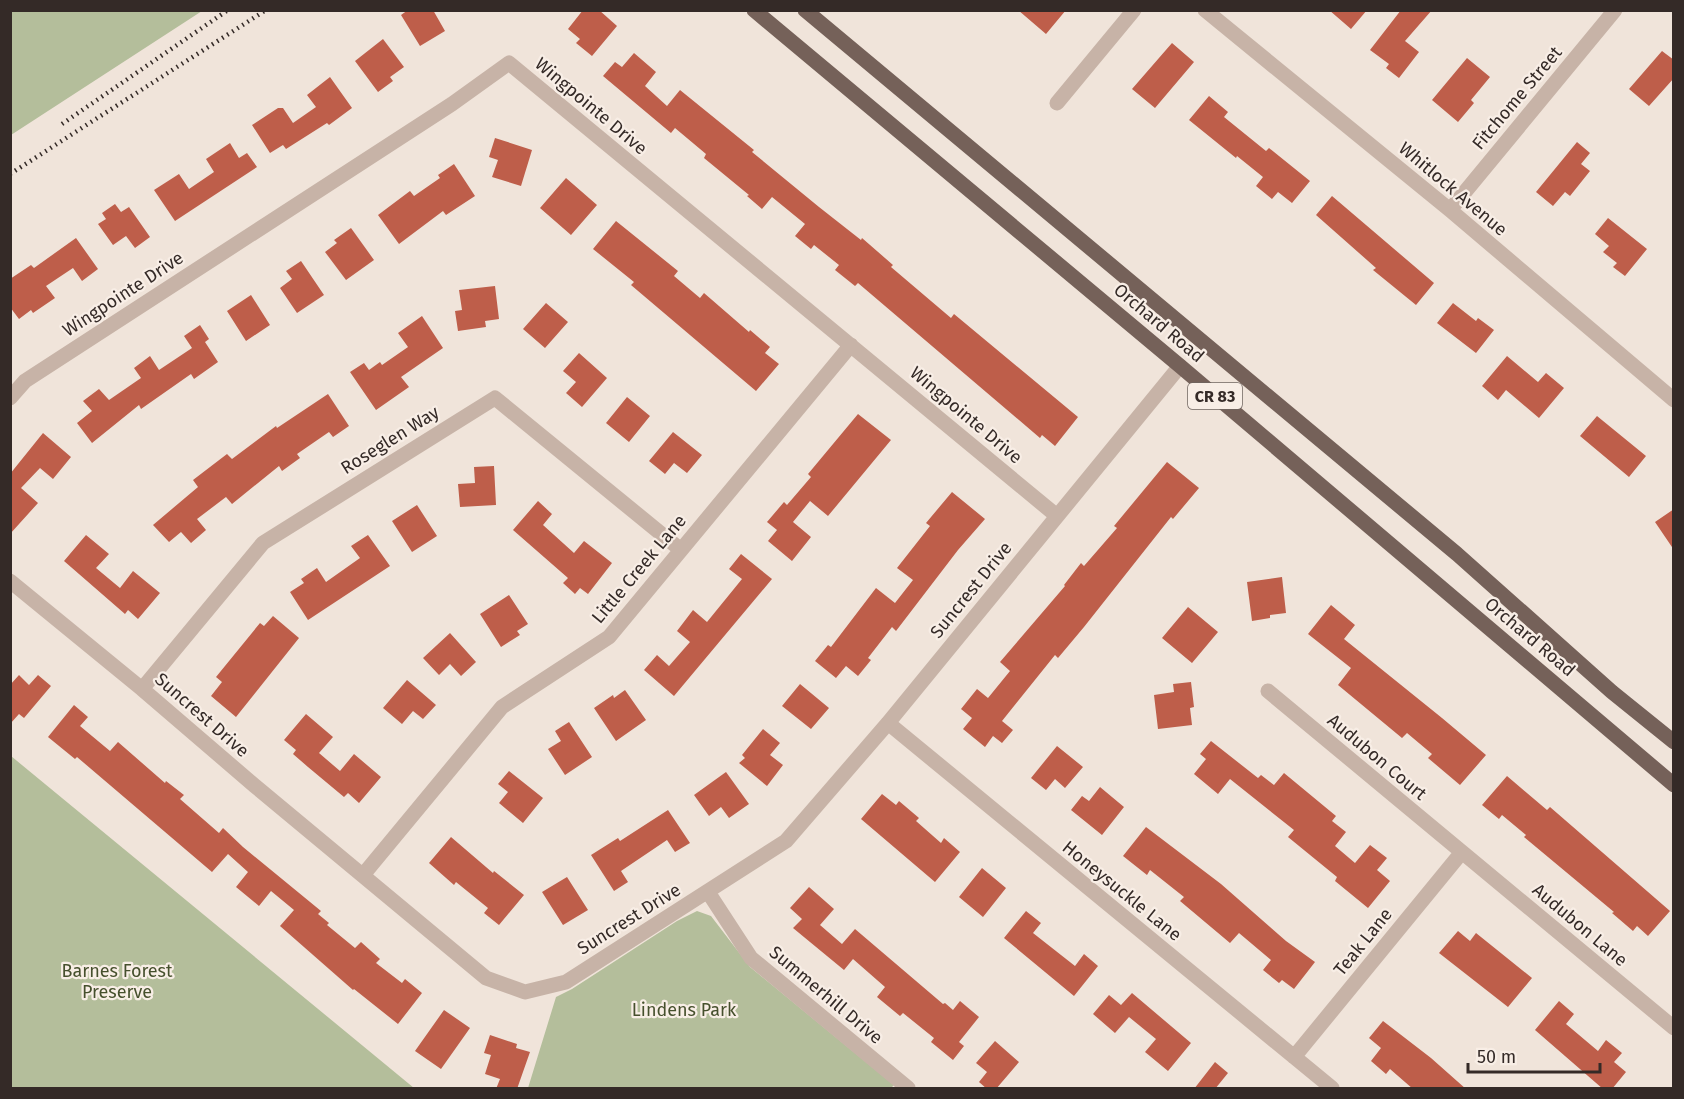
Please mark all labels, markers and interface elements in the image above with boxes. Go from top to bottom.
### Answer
street label: Fitchome Street [1467,42,1567,154]
street label: Wingpointe Drive [530,53,652,159]
street label: Whitlock Avenue [1394,137,1512,241]
street label: Wingpointe Drive [58,247,188,341]
street label: Orchard Road [1109,279,1209,367]
street label: Wingpointe Drive [905,362,1027,468]
road number: CR 83 [1188,383,1242,409]
street label: Roseglen Way [337,401,443,479]
street label: Little Creek Lane [587,510,691,628]
street label: Suncrest Drive [925,537,1017,643]
street label: Orchard Road [1480,593,1580,681]
street label: Suncrest Drive [150,668,254,762]
street label: Audubon Court [1323,709,1431,805]
street label: Honeysuckle Lane [1058,836,1186,946]
street label: Suncrest Drive [573,879,685,959]
street label: Audubon Lane [1528,879,1632,971]
street label: Teak Lane [1329,904,1397,980]
street label: Summerhill Drive [765,941,887,1049]
park label: Barnes Forest Preserve [61,960,173,1003]
park label: Lindens Park [632,999,737,1021]
scale bar [1468,1036,1600,1074]
text: 50 m [1477,1046,1516,1068]

